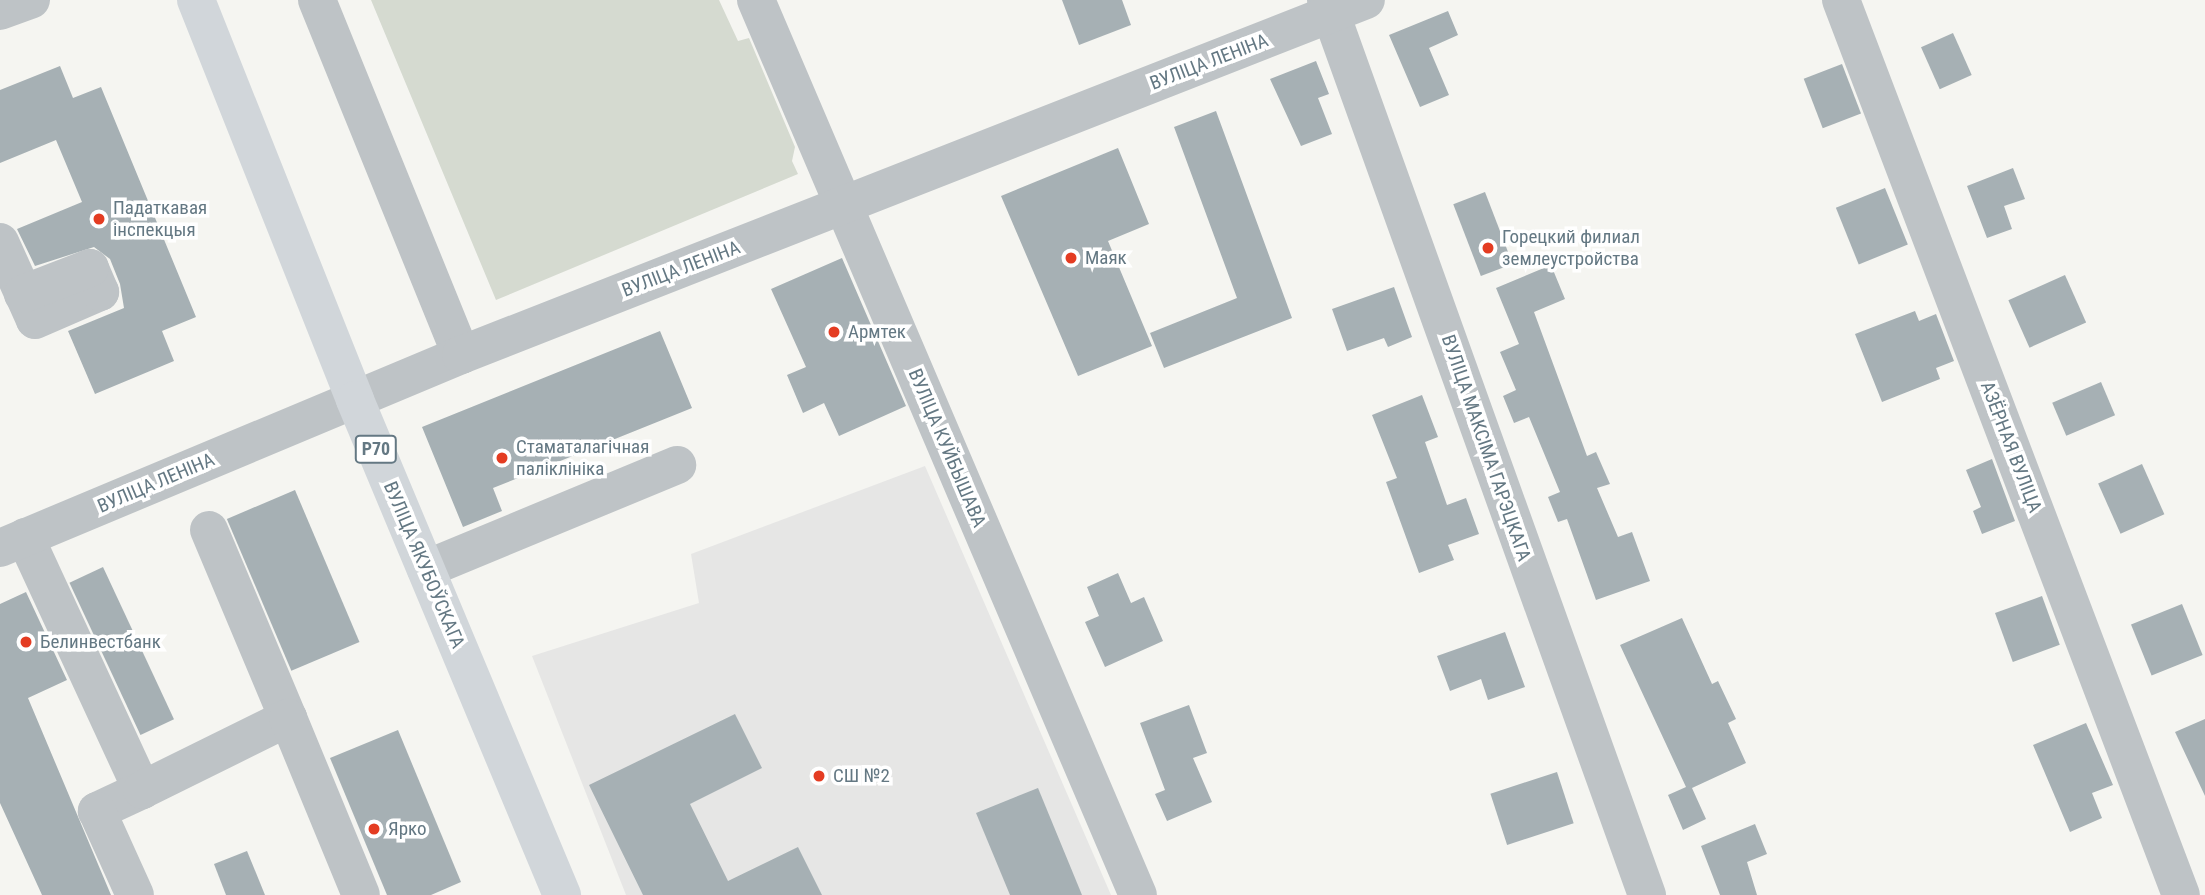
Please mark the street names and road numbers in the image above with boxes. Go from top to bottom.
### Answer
street label: ВУЛІЦА ЛЕНІНА [1147,29,1271,95]
street label: ВУЛІЦА ЛЕНІНА [619,236,743,302]
street label: ВУЛІЦА МАКСІМА ГАРЭЦКАГА [1437,332,1535,564]
street label: ВУЛІЦА КУЙБЫШАВА [903,365,991,531]
street label: АЗЁРНАЯ ВУЛІЦА [1976,378,2046,516]
road number: Р70 [353,434,399,463]
street label: ВУЛІЦА ЛЕНІНА [94,448,218,518]
street label: ВУЛІЦА ЯКУБОЎСКАГА [379,478,469,652]

